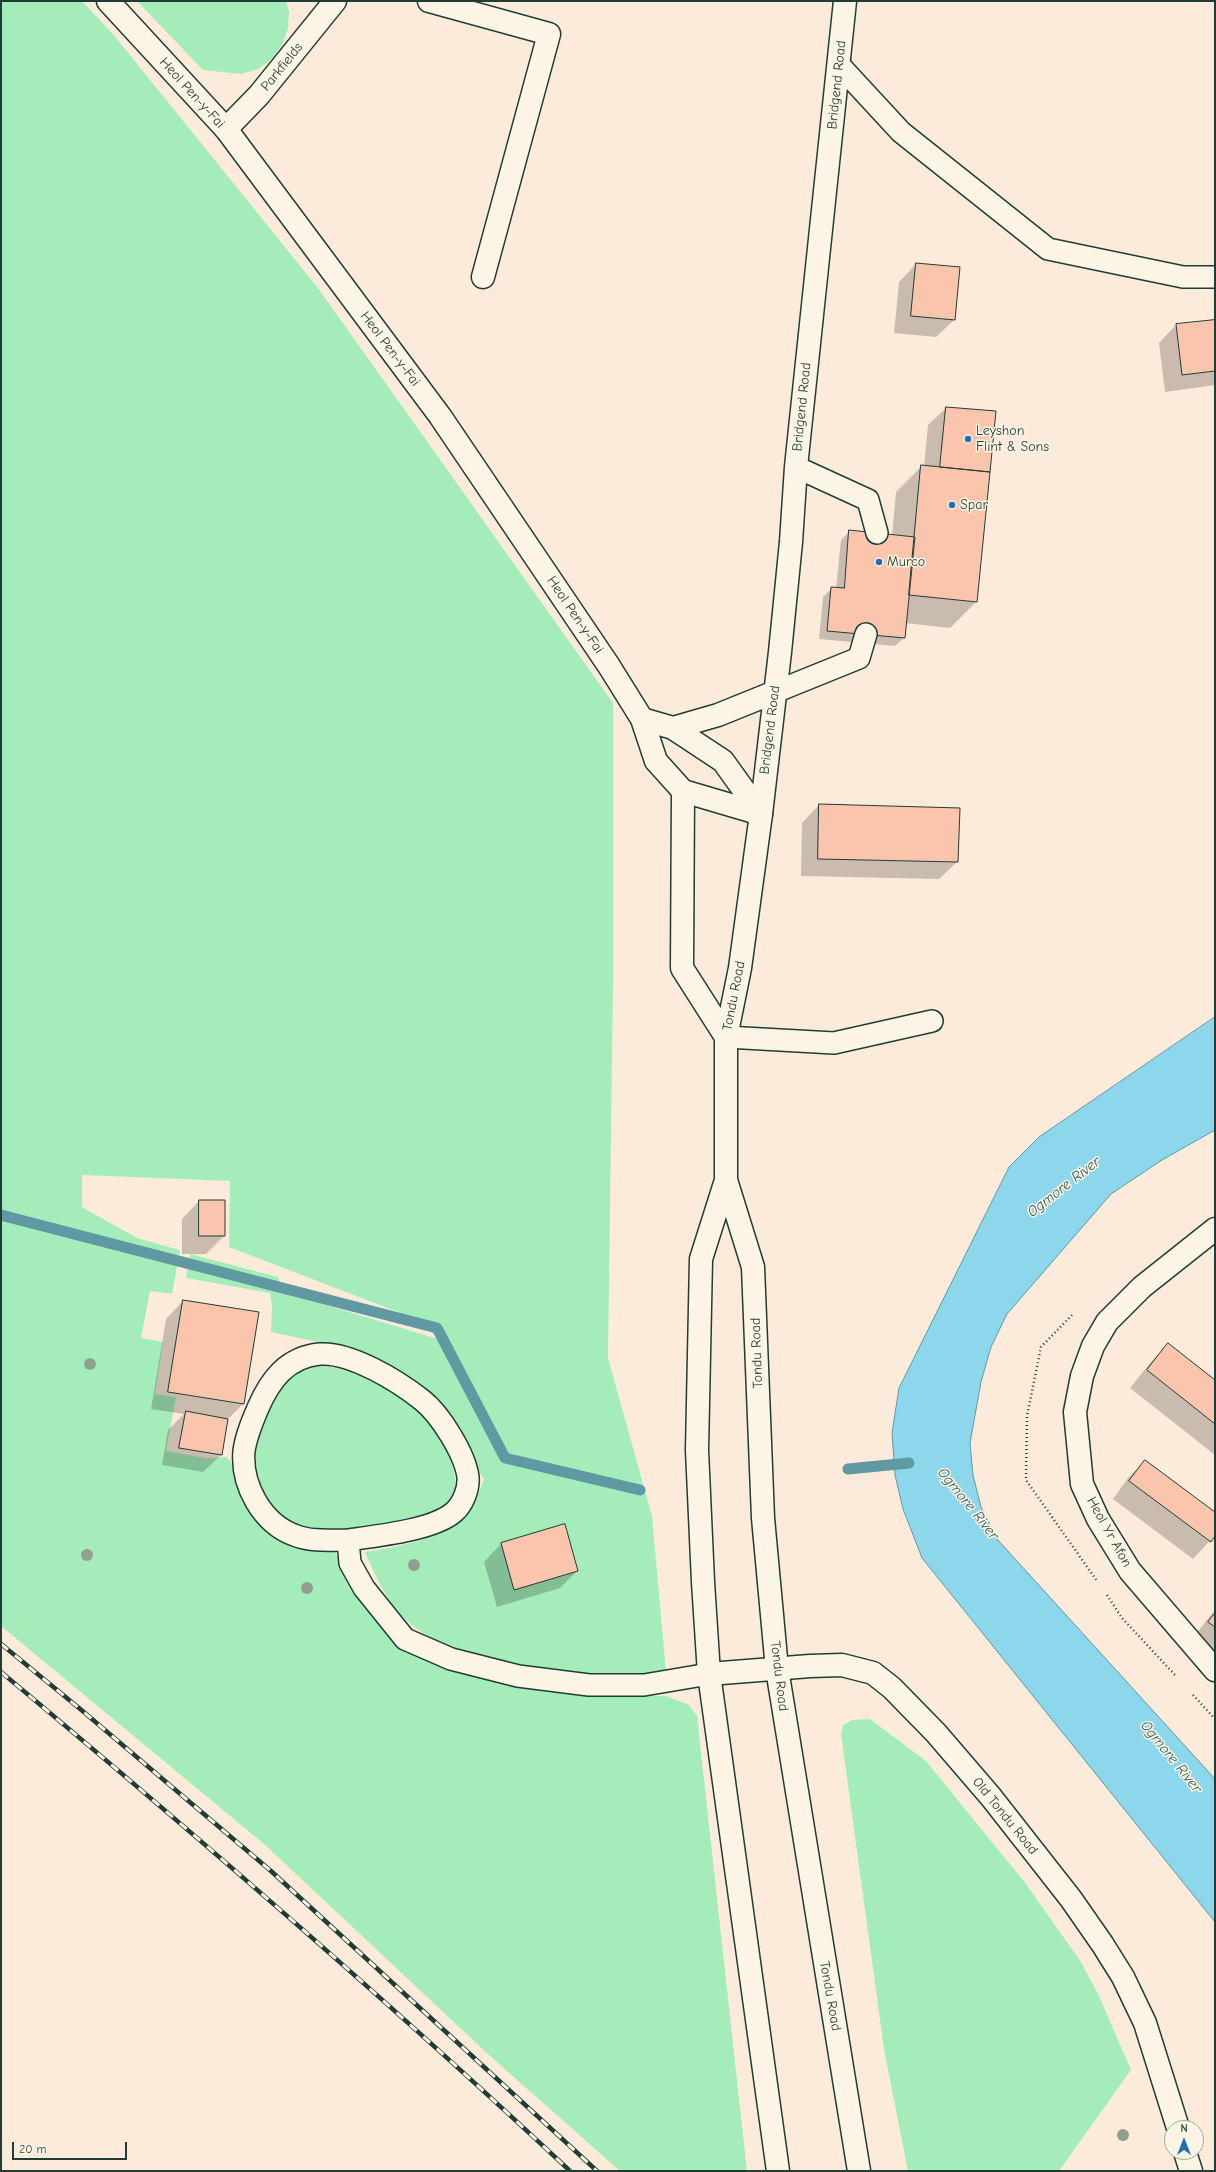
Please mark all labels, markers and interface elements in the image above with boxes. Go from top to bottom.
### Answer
street label: Parkfields [257,39,307,95]
street label: Bridgend Road [824,40,850,130]
street label: Heol Pen-y-Fai [156,54,228,132]
street label: Heol Pen-y-Fai [356,308,424,390]
street label: Bridgend Road [789,362,815,452]
place label: Leyshon Flint & Sons [976,423,1049,456]
marker: Leyshon Flint & Sons [963,434,973,444]
place label: Spar [960,497,988,513]
marker: Spar [947,500,957,510]
place label: Murco [887,554,925,570]
marker: Murco [874,557,884,567]
street label: Heol Pen-y-Fai [543,573,607,657]
street label: Bridgend Road [756,685,784,775]
street label: Tondu Road [719,960,749,1032]
water label: Ogmore River [1024,1153,1104,1221]
street label: Tondu Road [747,1317,767,1389]
water label: Ogmore River [933,1464,1003,1544]
street label: Heol Yr Afon [1083,1494,1135,1570]
street label: Tondu Road [766,1640,792,1712]
water label: Ogmore River [1136,1717,1206,1797]
street label: Old Tondu Road [969,1774,1041,1858]
street label: Tondu Road [816,1960,844,2032]
north arrow [1164,2120,1204,2160]
text: N [1180,2122,1188,2135]
scale bar [14,2134,129,2160]
text: 20 m [19,2142,47,2156]

